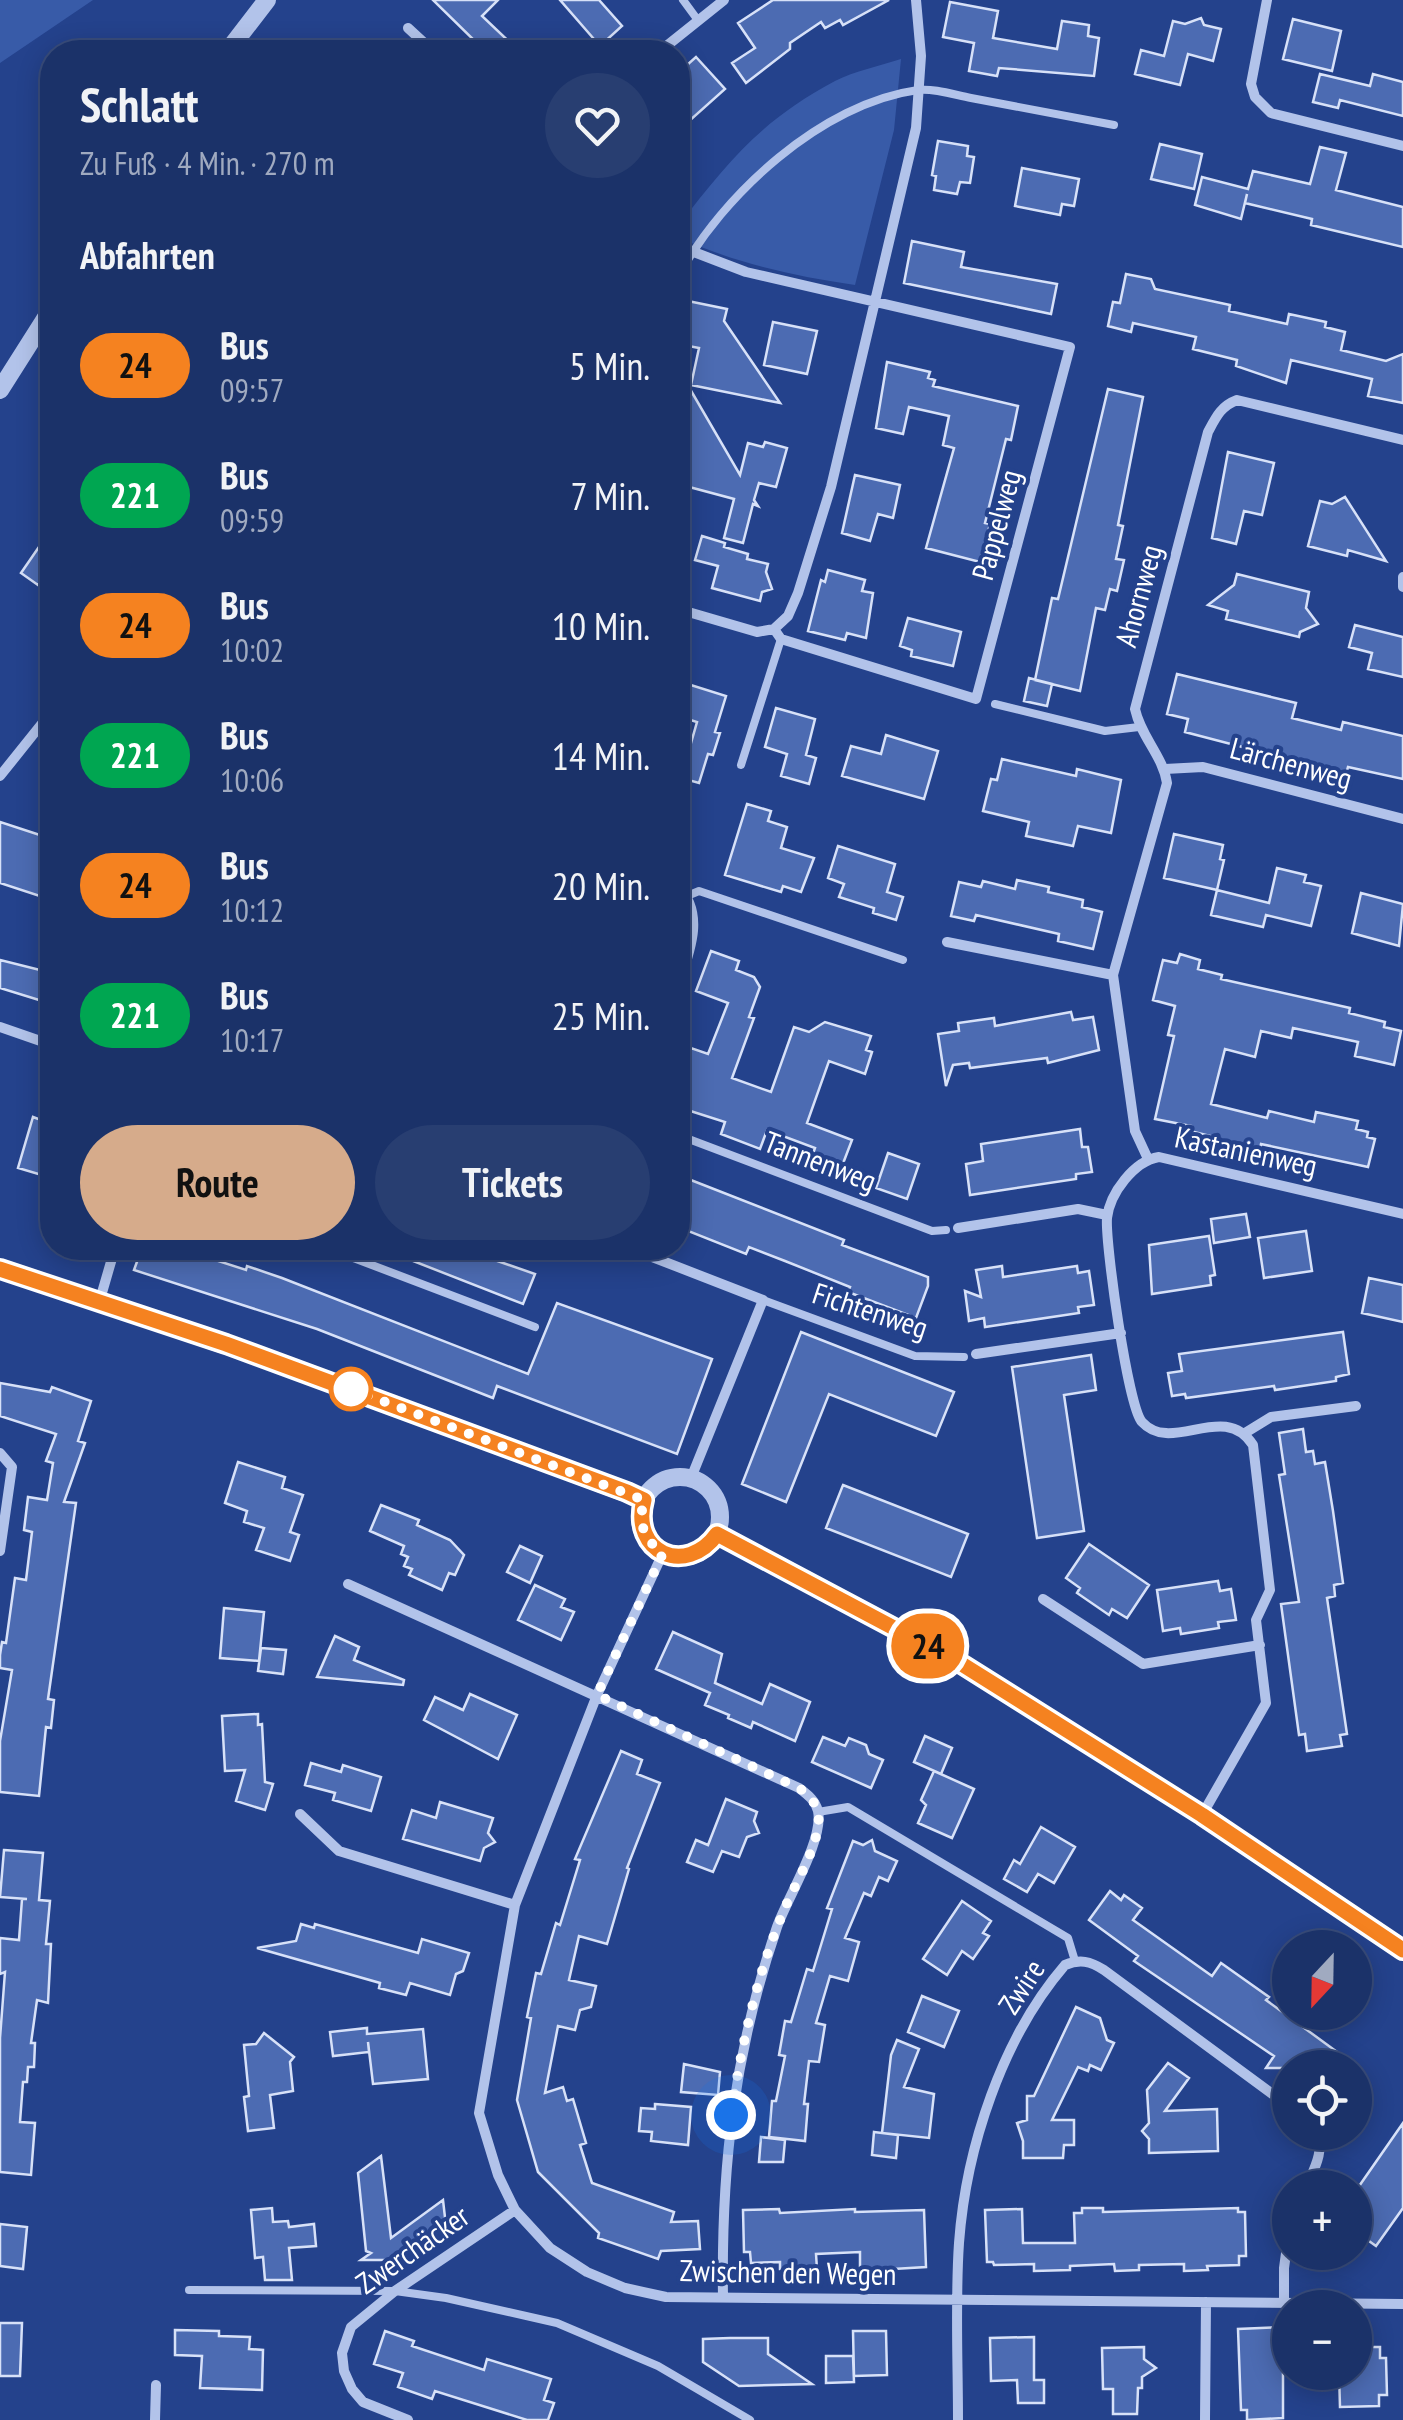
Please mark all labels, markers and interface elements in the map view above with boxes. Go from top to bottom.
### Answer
text: Schlatt [80,73,199,135]
button: heart [545,73,650,178]
text: Zu Fuß · 4 Min. · 270 m [80,142,335,184]
text: Abfahrten [80,230,215,279]
text: Bus [220,320,269,369]
text: 5 Min. [569,341,650,390]
text: 24 [118,342,152,388]
text: 09:57 [220,369,284,411]
text: Bus [220,450,269,499]
street label: Pappelweg [962,465,1029,584]
text: 7 Min. [571,471,650,520]
text: 221 [110,472,160,518]
text: 09:59 [220,499,284,541]
street label: Ahornweg [1105,540,1170,651]
text: Bus [220,580,269,629]
text: 10 Min. [552,601,650,650]
text: 24 [118,602,152,648]
text: 10:02 [220,629,284,671]
text: Bus [220,710,269,759]
street label: Lärchenweg [1226,728,1357,798]
text: 14 Min. [552,731,650,780]
text: 221 [110,732,160,778]
text: 10:06 [220,759,284,801]
text: Bus [220,840,269,889]
text: 20 Min. [552,861,650,910]
text: 24 [118,862,152,908]
text: 10:12 [220,889,284,931]
text: Bus [220,970,269,1019]
text: 25 Min. [552,991,650,1040]
text: 221 [110,992,160,1038]
text: 10:17 [220,1019,284,1061]
street label: Kastanienweg [1172,1116,1321,1185]
street label: Tannenweg [759,1121,882,1200]
button: Route [80,1125,355,1240]
button: Tickets [375,1125,650,1240]
street label: Fichtenweg [808,1273,933,1346]
unlabelled marker [330,1368,372,1410]
line badge: 24 [883,1614,973,1678]
text: 24 [911,1623,945,1669]
north arrow [1272,1930,1372,2030]
map controls [1272,1930,1372,2390]
street label: Zwire [989,1952,1053,2021]
button: locate [1272,2050,1372,2150]
your location [706,2090,756,2140]
button: + [1272,2170,1372,2270]
street label: Zwerchäcker [348,2195,477,2302]
street label: Zwischen den Wegen [679,2250,897,2293]
button: − [1272,2290,1372,2390]

